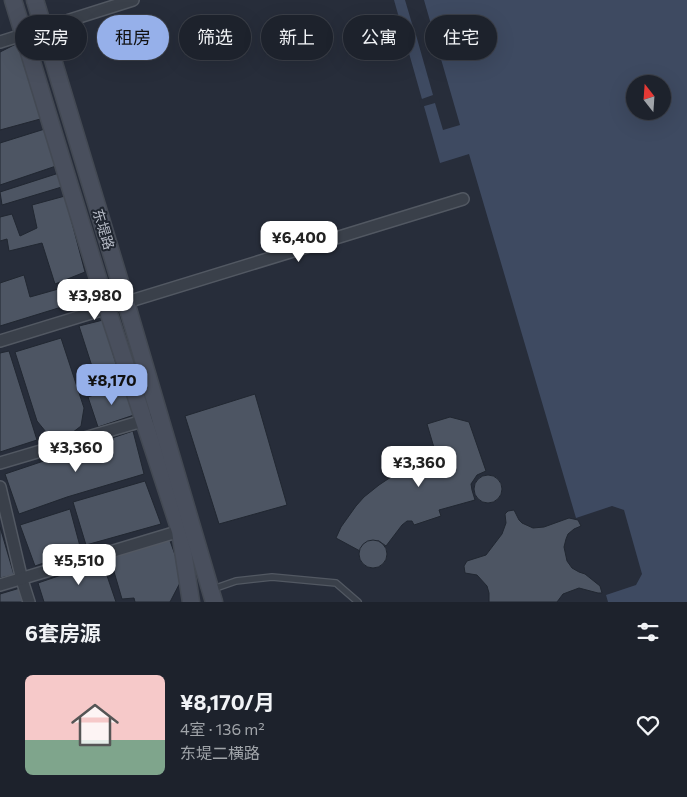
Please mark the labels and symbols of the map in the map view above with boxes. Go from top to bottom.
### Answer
north arrow [626,75,671,120]
street label: 东堤路 [90,206,118,252]
pin: ¥6,400 [258,220,340,263]
pin: ¥3,980 [54,278,136,321]
pin: ¥8,170 [71,364,153,406]
pin: ¥3,360 [35,430,117,473]
pin: ¥3,360 [378,446,460,488]
pin: ¥5,510 [38,544,120,586]

